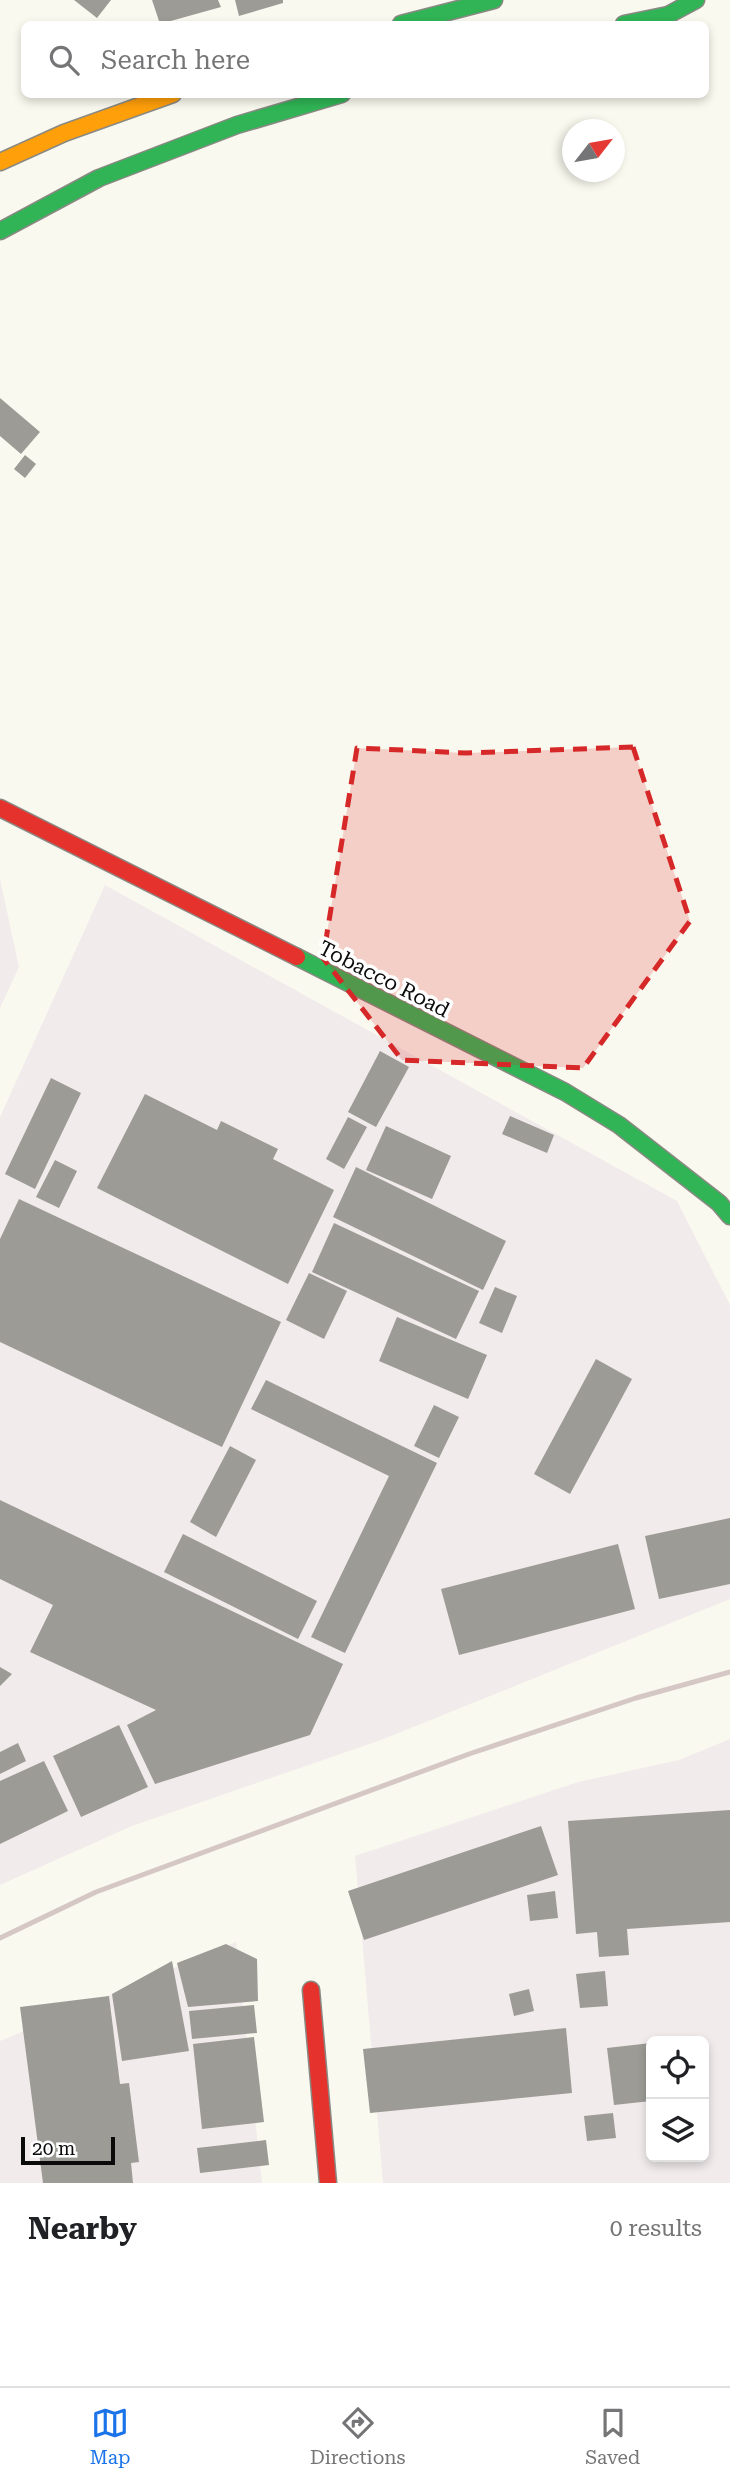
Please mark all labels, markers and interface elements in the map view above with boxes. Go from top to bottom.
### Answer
search box [21,21,709,98]
icon: search [45,41,83,79]
text: Search here [101,45,250,75]
north arrow [562,119,625,182]
street label: Tobacco Road [315,936,454,1022]
map controls [646,2036,709,2162]
button: locate [646,2036,709,2099]
button: layers [646,2099,709,2162]
scale bar [21,2134,116,2166]
text: 20 m [32,2137,75,2160]
text: Nearby [28,2211,137,2246]
text: 0 results [610,2215,702,2242]
tab: Map [90,2404,130,2469]
tab: Directions [310,2404,406,2469]
tab: Saved [585,2404,640,2469]

